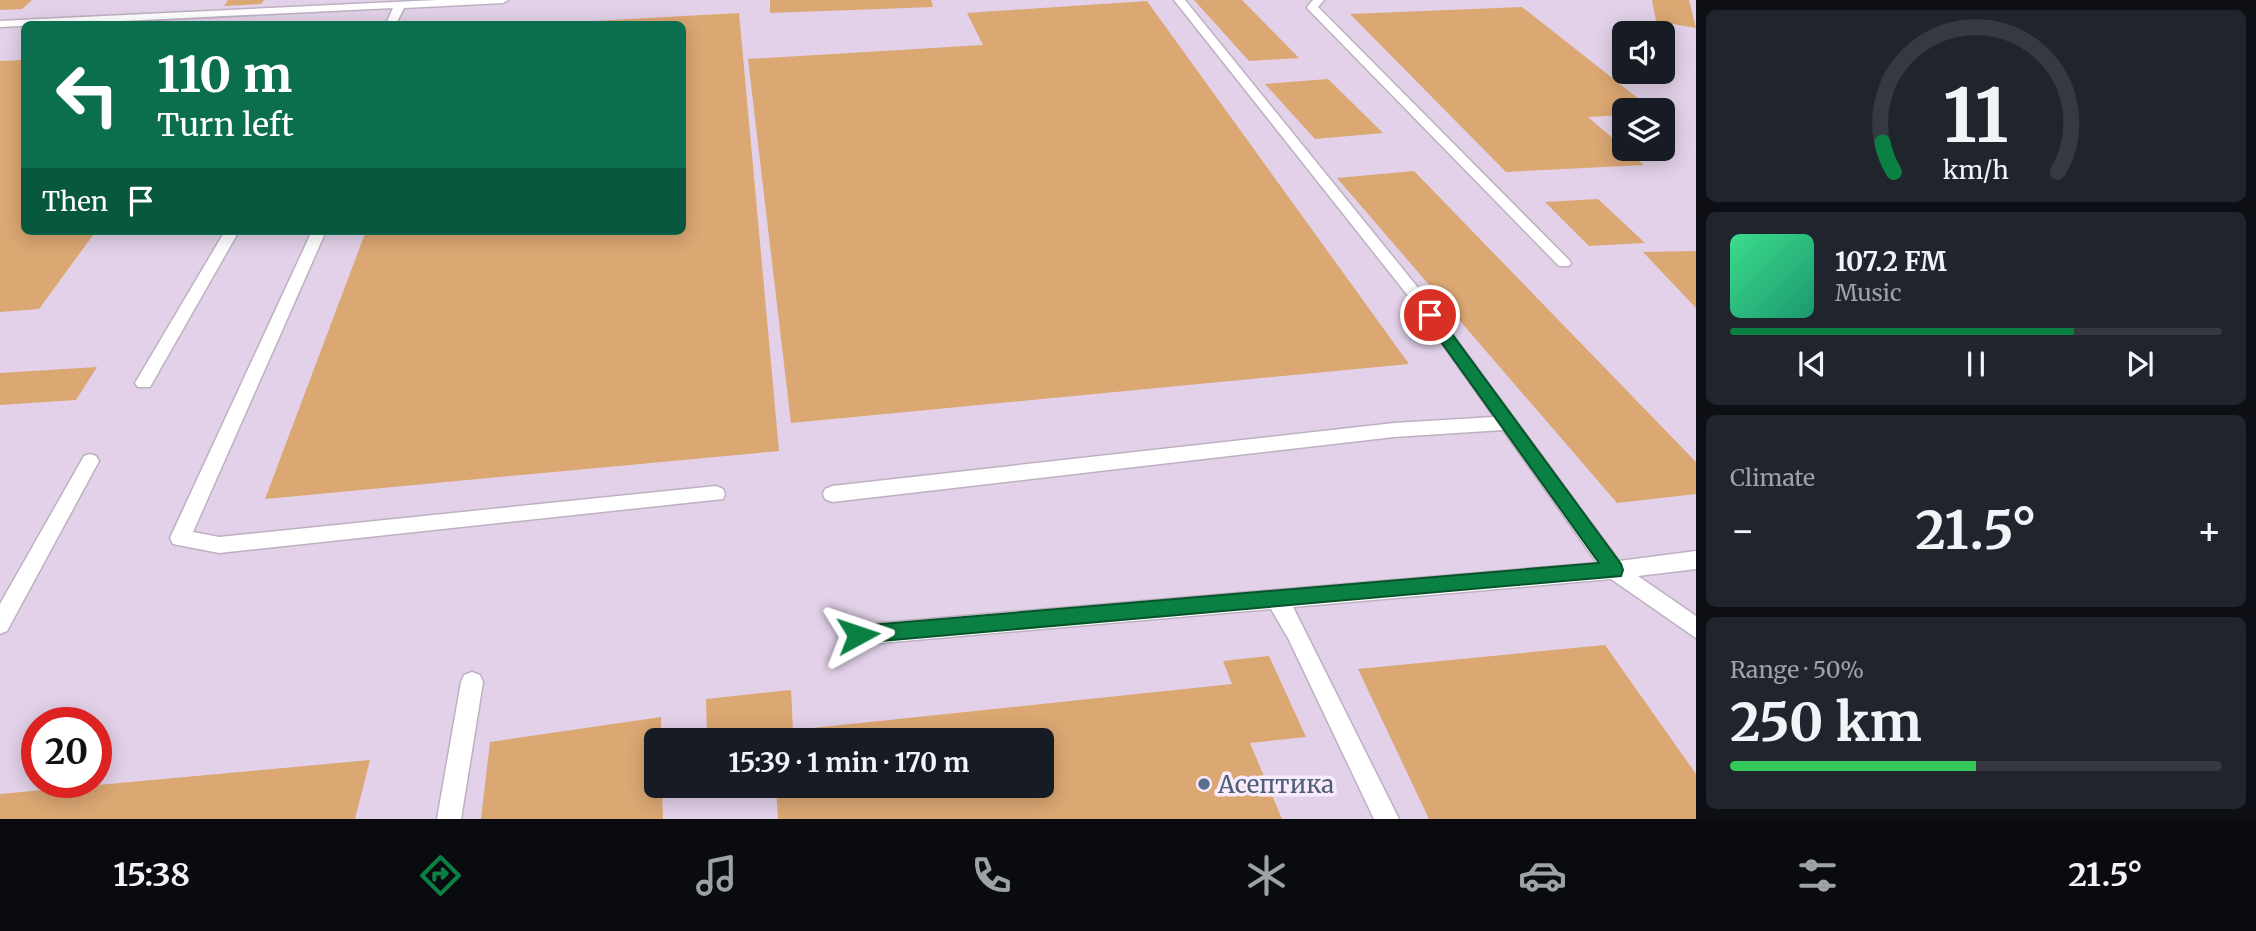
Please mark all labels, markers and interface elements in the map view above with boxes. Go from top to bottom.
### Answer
map controls [1612,21,1675,161]
button: sound [1612,21,1675,84]
text: 110 m [157,44,292,105]
icon: left [42,49,133,140]
text: 11 [1943,71,2009,163]
button: layers [1612,98,1675,161]
text: Turn left [157,105,294,145]
text: km/h [1943,154,2009,186]
icon: arrive [122,182,160,220]
text: Then [42,185,108,218]
text: 107.2 FM [1835,245,1947,278]
text: Music [1835,278,1902,307]
pin [1400,285,1460,345]
icon: arrive [1411,296,1449,334]
icon: previous [1793,345,1831,383]
icon: pause [1957,345,1995,383]
icon: next [2121,345,2159,383]
text: Climate [1730,463,1815,492]
text: 21.5° [1915,498,2037,563]
text: − [1730,507,1755,554]
text: + [2197,507,2222,554]
position arrow [821,598,895,672]
text: Range · 50% [1730,655,1864,684]
text: 250 km [1730,690,1922,755]
speed limit sign: 20 [21,707,112,798]
text: 15:39 · 1 min · 170 m [729,746,969,779]
place label: Асептика [1217,769,1334,800]
marker: Асептика [1196,776,1212,792]
icon: directions [416,851,465,900]
icon: music [692,851,741,900]
icon: phone [967,851,1016,900]
icon: climate [1242,851,1291,900]
icon: car [1518,851,1567,900]
icon: filters [1793,851,1842,900]
text: 15:38 [113,855,190,895]
text: 21.5° [2068,855,2143,895]

